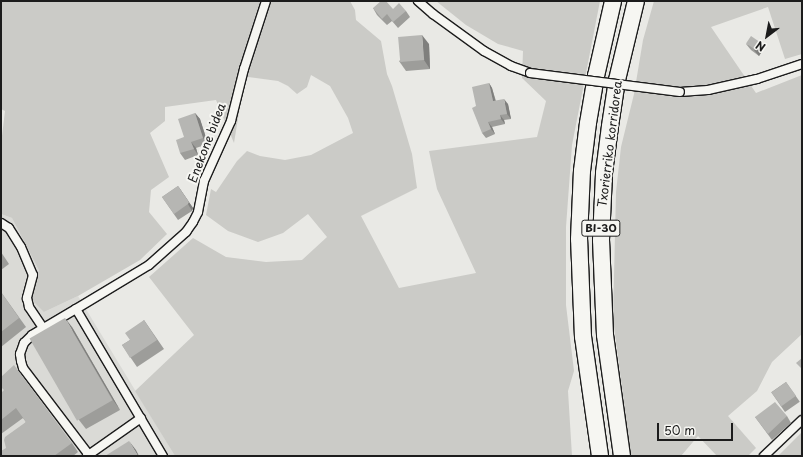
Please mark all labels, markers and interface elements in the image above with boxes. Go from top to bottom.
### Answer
north arrow [747,16,787,56]
text: N [752,37,769,56]
street label: Txorierriko korridorea [595,79,625,209]
street label: Enekone bidea [185,101,229,185]
road number: BI-30 [581,219,621,237]
scale bar [659,415,735,441]
text: 50 m [664,421,695,439]

